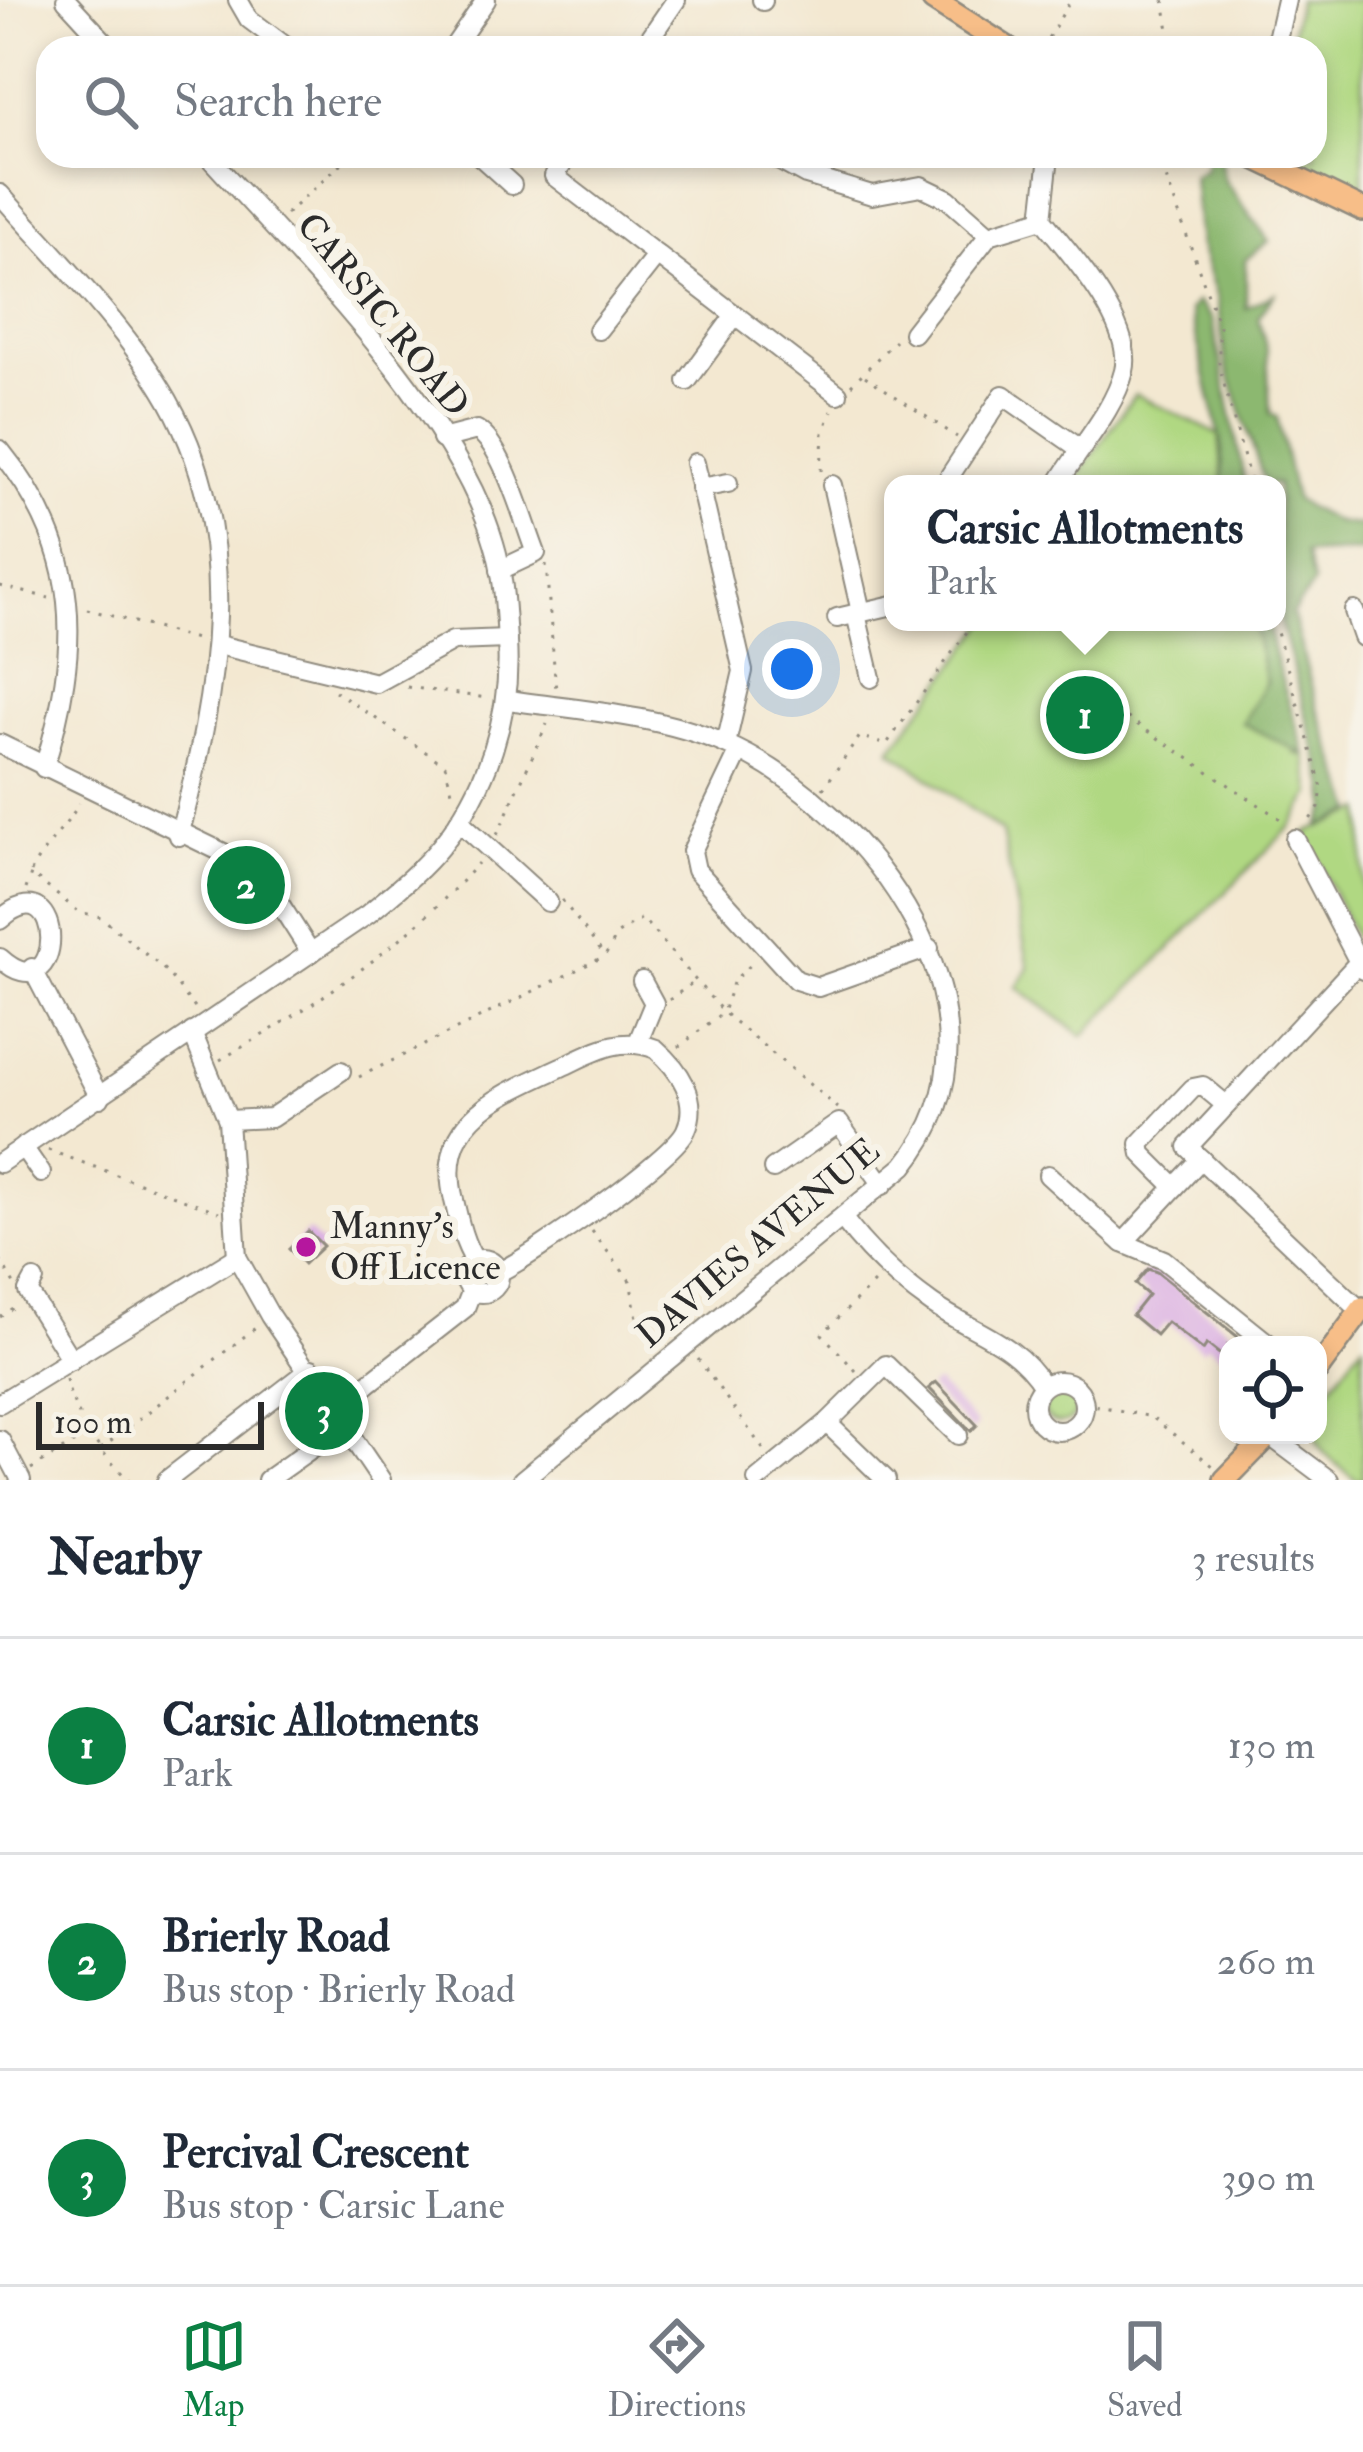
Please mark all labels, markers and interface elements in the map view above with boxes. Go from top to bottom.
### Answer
search box [36,36,1327,168]
icon: search [78,69,144,135]
text: Search here [174,74,382,130]
street label: CARSIC ROAD [287,204,479,426]
popup [884,475,1286,631]
text: Carsic Allotments [926,501,1244,557]
text: Park [926,557,997,606]
your location [762,639,822,699]
pin: 1 [1046,670,1124,760]
pin: 2 [207,840,285,930]
street label: DAVIES AVENUE [627,1128,889,1358]
place label: Manny's Off Licence [330,1204,501,1290]
marker: Manny's Off Licence [293,1234,319,1260]
map controls [1219,1336,1327,1444]
button: locate [1219,1336,1327,1444]
pin: 3 [285,1366,363,1456]
scale bar [36,1396,264,1449]
text: 100 m [54,1402,132,1443]
text: Nearby [48,1526,201,1590]
text: 3 results [1192,1534,1315,1583]
text: Carsic Allotments [162,1693,479,1749]
text: 1 [80,1721,94,1770]
text: 130 m [1228,1721,1315,1770]
text: Park [162,1749,233,1798]
text: Brierly Road [162,1909,390,1965]
text: 2 [77,1937,97,1986]
text: 260 m [1217,1937,1315,1986]
text: Bus stop · Brierly Road [162,1965,515,2014]
text: Percival Crescent [162,2125,469,2181]
text: 3 [80,2153,94,2202]
text: 390 m [1222,2153,1315,2202]
text: Bus stop · Carsic Lane [162,2181,505,2230]
tab: Map [181,2313,247,2426]
tab: Directions [608,2313,746,2426]
tab: Saved [1107,2313,1182,2426]

